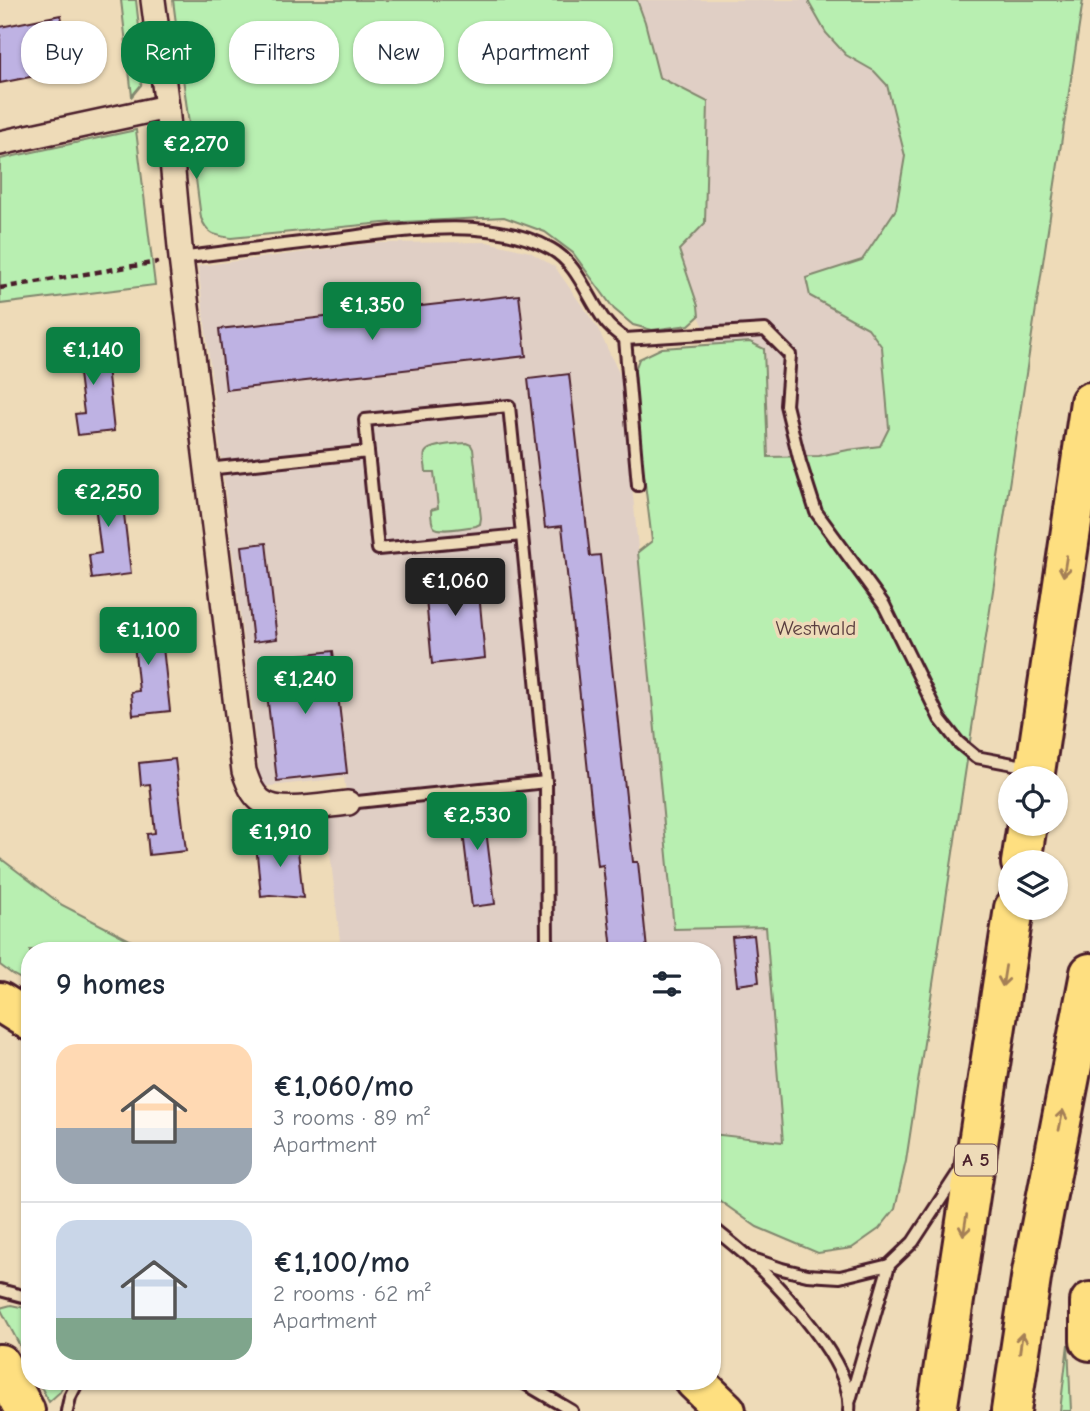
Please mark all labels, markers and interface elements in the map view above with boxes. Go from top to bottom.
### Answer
chip: Buy [21,21,107,84]
chip: Rent [121,21,215,84]
chip: Filters [229,21,339,84]
chip: New [353,21,444,84]
chip: Apartment [458,21,613,84]
pin: €2,270 [139,122,253,181]
text: €2,270 [163,130,229,157]
pin: €1,350 [315,282,429,342]
text: €1,350 [339,291,405,318]
pin: €1,140 [36,328,150,387]
text: €1,140 [62,336,124,363]
pin: €2,250 [51,470,165,529]
text: €2,250 [74,478,142,505]
one-way arrow [1059,555,1072,577]
pin: €1,060 [398,558,512,618]
text: €1,060 [421,567,489,594]
pin: €1,100 [91,608,205,667]
text: €1,100 [116,616,180,643]
park label: Westwald [776,616,856,640]
pin: €1,240 [248,656,362,716]
text: €1,240 [273,665,337,692]
map controls [998,766,1068,920]
button: locate [998,766,1068,836]
pin: €2,530 [420,792,534,852]
text: €2,530 [443,801,511,828]
pin: €1,910 [223,810,337,869]
text: €1,910 [248,818,312,845]
button: layers [998,850,1068,920]
one-way arrow [997,964,1010,987]
icon: filters [648,965,686,1003]
text: 9 homes [56,967,165,1002]
text: €1,060/mo [273,1069,414,1104]
icon: home [112,1072,196,1156]
text: 3 rooms · 89 m² [273,1104,430,1131]
one-way arrow [1055,1109,1069,1132]
text: Apartment [273,1131,376,1158]
road number: A 5 [955,1144,997,1176]
one-way arrow [958,1213,971,1236]
text: €1,100/mo [273,1245,410,1280]
icon: home [112,1248,196,1332]
text: 2 rooms · 62 m² [273,1280,431,1307]
text: Apartment [273,1307,376,1334]
one-way arrow [1015,1333,1028,1355]

